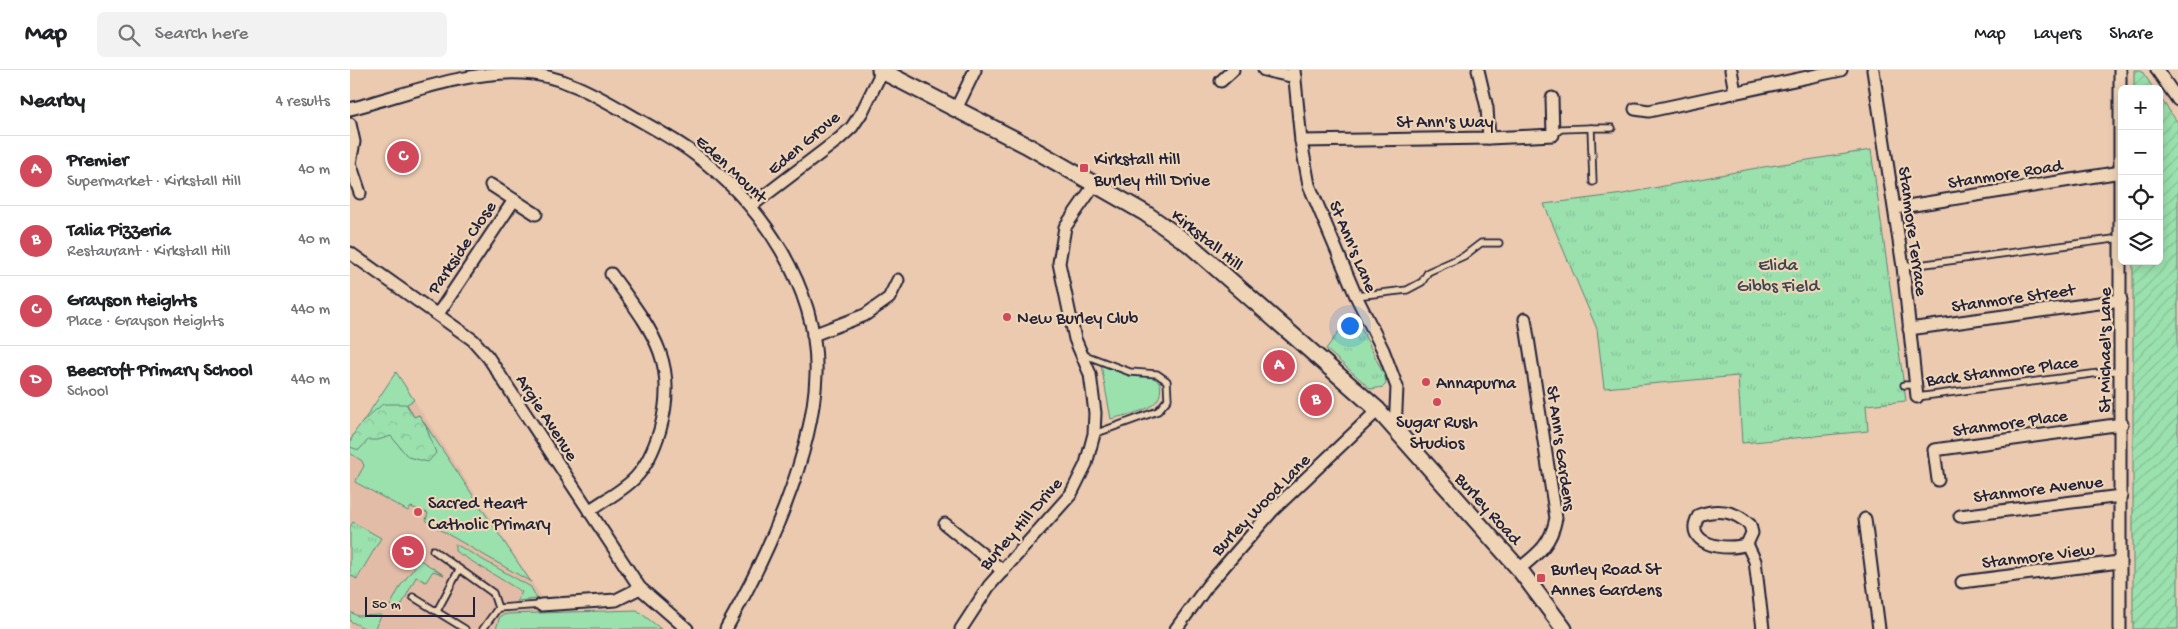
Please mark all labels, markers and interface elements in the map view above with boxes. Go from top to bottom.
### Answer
search box [97,12,447,57]
text: Map [25,20,67,49]
icon: search [115,21,143,49]
text: Search here [155,23,248,46]
text: Map [1974,24,2006,45]
text: Layers [2034,24,2081,45]
text: Share [2109,24,2153,45]
map controls [2118,85,2163,265]
button: + [2118,85,2163,130]
text: Nearby [20,90,85,115]
text: 4 results [275,93,330,112]
street label: Eden Grove [764,107,846,180]
street label: St Ann's Way [1396,113,1494,134]
button: − [2118,130,2163,175]
street label: Eden Mount [690,131,772,209]
pin: C [387,138,419,176]
text: Premier [67,150,128,173]
place label: Kirkstall Hill Burley Hill Drive [1093,150,1211,192]
street label: Stanmore Road [1947,156,2066,195]
text: A [31,161,41,180]
text: 40 m [298,161,330,180]
marker: Kirkstall Hill Burley Hill Drive [1078,162,1090,174]
street label: Stanmore Terrace [1892,165,1931,298]
text: Supermarket · Kirkstall Hill [67,173,241,192]
button: locate [2118,175,2163,220]
street label: Parkside Close [424,197,502,300]
street label: St Ann's Lane [1323,198,1381,297]
street label: Kirkstall Hill [1166,206,1247,276]
text: Talia Pizzeria [67,220,171,243]
button: layers [2118,220,2163,265]
text: B [32,231,40,250]
text: 40 m [298,231,330,250]
text: Restaurant · Kirkstall Hill [67,243,231,262]
park label: Elida Gibbs Field [1737,256,1820,298]
street label: Stanmore Street [1950,280,2078,319]
street label: St Michael's Lane [2096,287,2117,413]
text: Grayson Heights [67,290,197,313]
text: C [32,301,40,320]
text: 440 m [291,301,330,320]
place label: New Burley Club [1017,309,1139,330]
marker: New Burley Club [1001,311,1013,323]
text: Place · Grayson Heights [67,313,224,332]
your location [1337,313,1363,339]
pin: A [1263,347,1295,385]
street label: Back Stanmore Place [1924,353,2080,392]
text: Beecroft Primary School [67,360,253,383]
text: D [31,371,41,390]
text: 440 m [291,371,330,390]
street label: Argie Avenue [510,371,582,466]
place label: Annapurna [1436,374,1517,395]
marker: Annapurna [1420,376,1432,388]
pin: B [1300,381,1332,419]
text: School [67,383,109,402]
street label: St Ann's Gardens [1540,385,1579,513]
marker: Sugar Rush Studios [1431,396,1443,408]
street label: Stanmore Place [1952,406,2070,443]
place label: Sugar Rush Studios [1396,413,1478,455]
street label: Burley Wood Lane [1207,450,1316,562]
street label: Burley Road [1449,469,1526,551]
street label: Stanmore Avenue [1972,472,2105,509]
street label: Burley Hill Drive [975,473,1068,576]
place label: Sacred Heart Catholic Primary [428,494,551,536]
marker: Sacred Heart Catholic Primary [412,506,424,518]
pin: D [392,533,424,571]
street label: Stanmore View [1981,540,2096,575]
place label: Burley Road St Annes Gardens [1550,560,1663,602]
marker: Burley Road St Annes Gardens [1535,572,1547,584]
scale bar [365,594,475,617]
text: 50 m [372,597,401,614]

